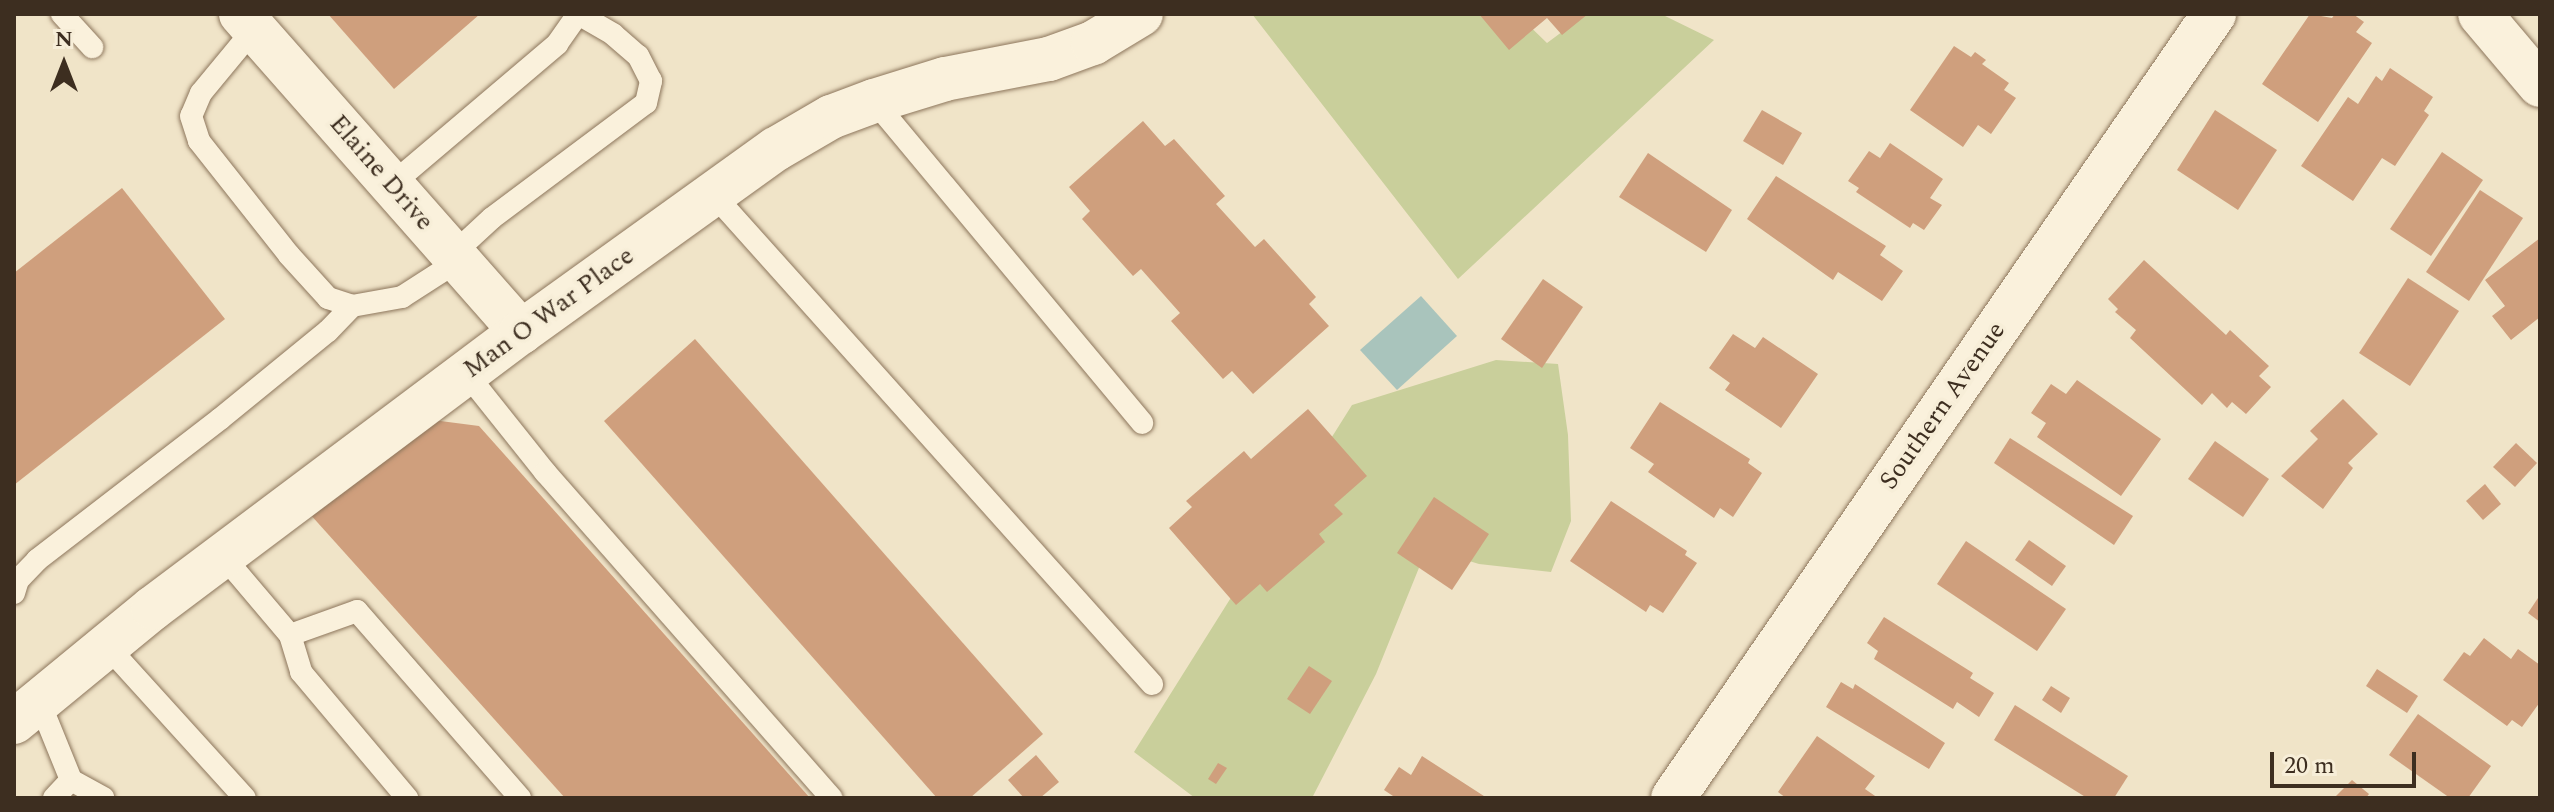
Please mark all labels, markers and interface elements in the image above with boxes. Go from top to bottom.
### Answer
text: N [55,23,73,56]
north arrow [24,24,104,104]
street label: Elaine Drive [322,109,440,237]
street label: Man O War Place [458,241,640,385]
street label: Southern Avenue [1874,316,2012,496]
scale bar [2274,736,2420,786]
text: 20 m [2284,748,2335,784]

